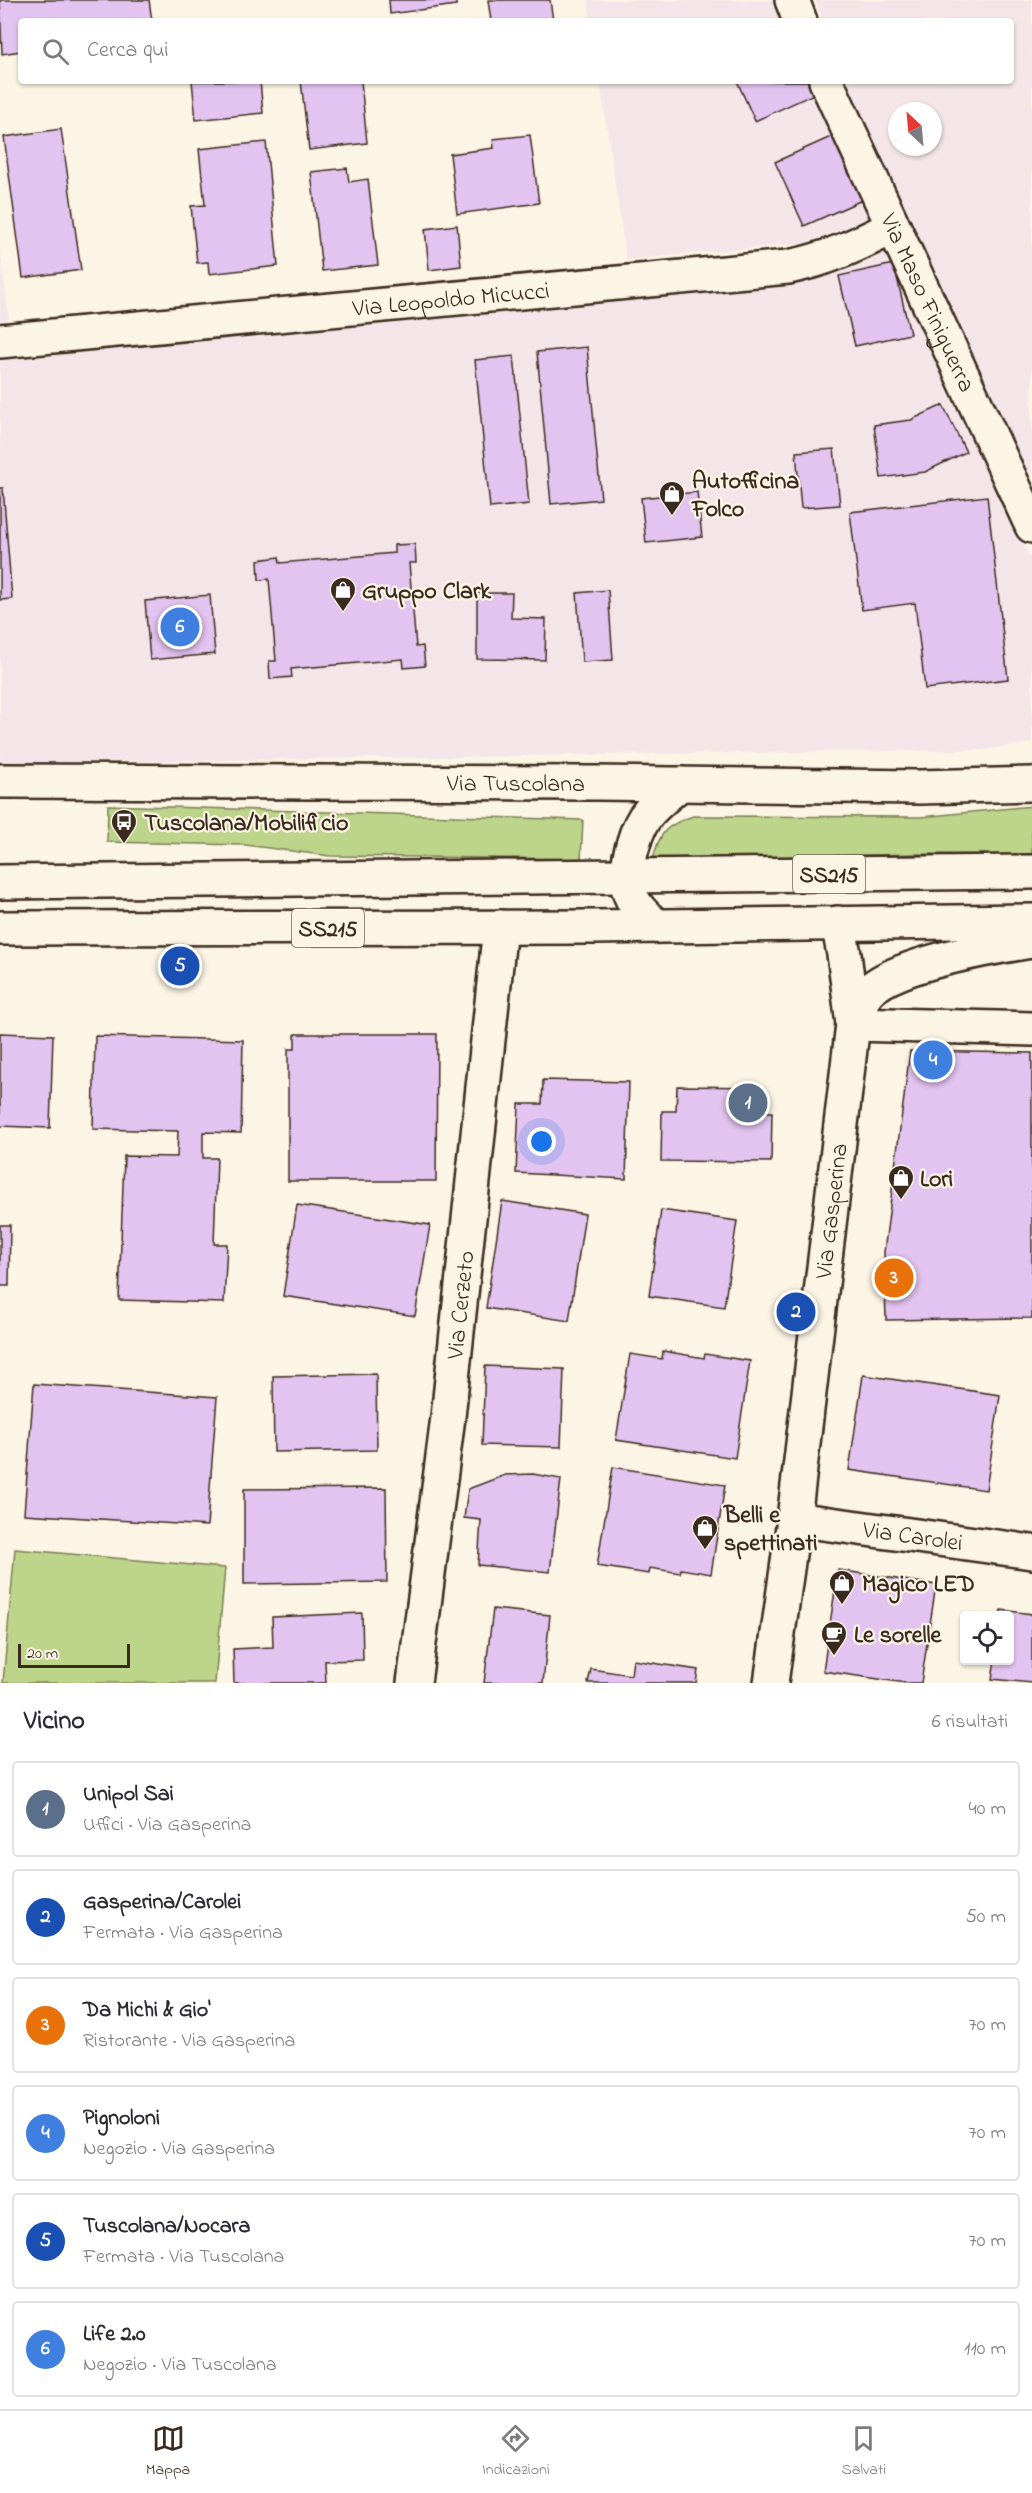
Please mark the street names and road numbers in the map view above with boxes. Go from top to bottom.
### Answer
street label: Via Maso Finiguerra [869,208,983,398]
street label: Via Leopoldo Micucci [350,274,551,328]
street label: Via Tuscolana [446,767,585,803]
road number: SS215 [793,855,865,893]
road number: SS215 [292,909,364,947]
street label: Via Gasperina [808,1141,859,1282]
street label: Via Cerzeto [439,1249,486,1362]
street label: Via Carolei [859,1514,965,1562]

